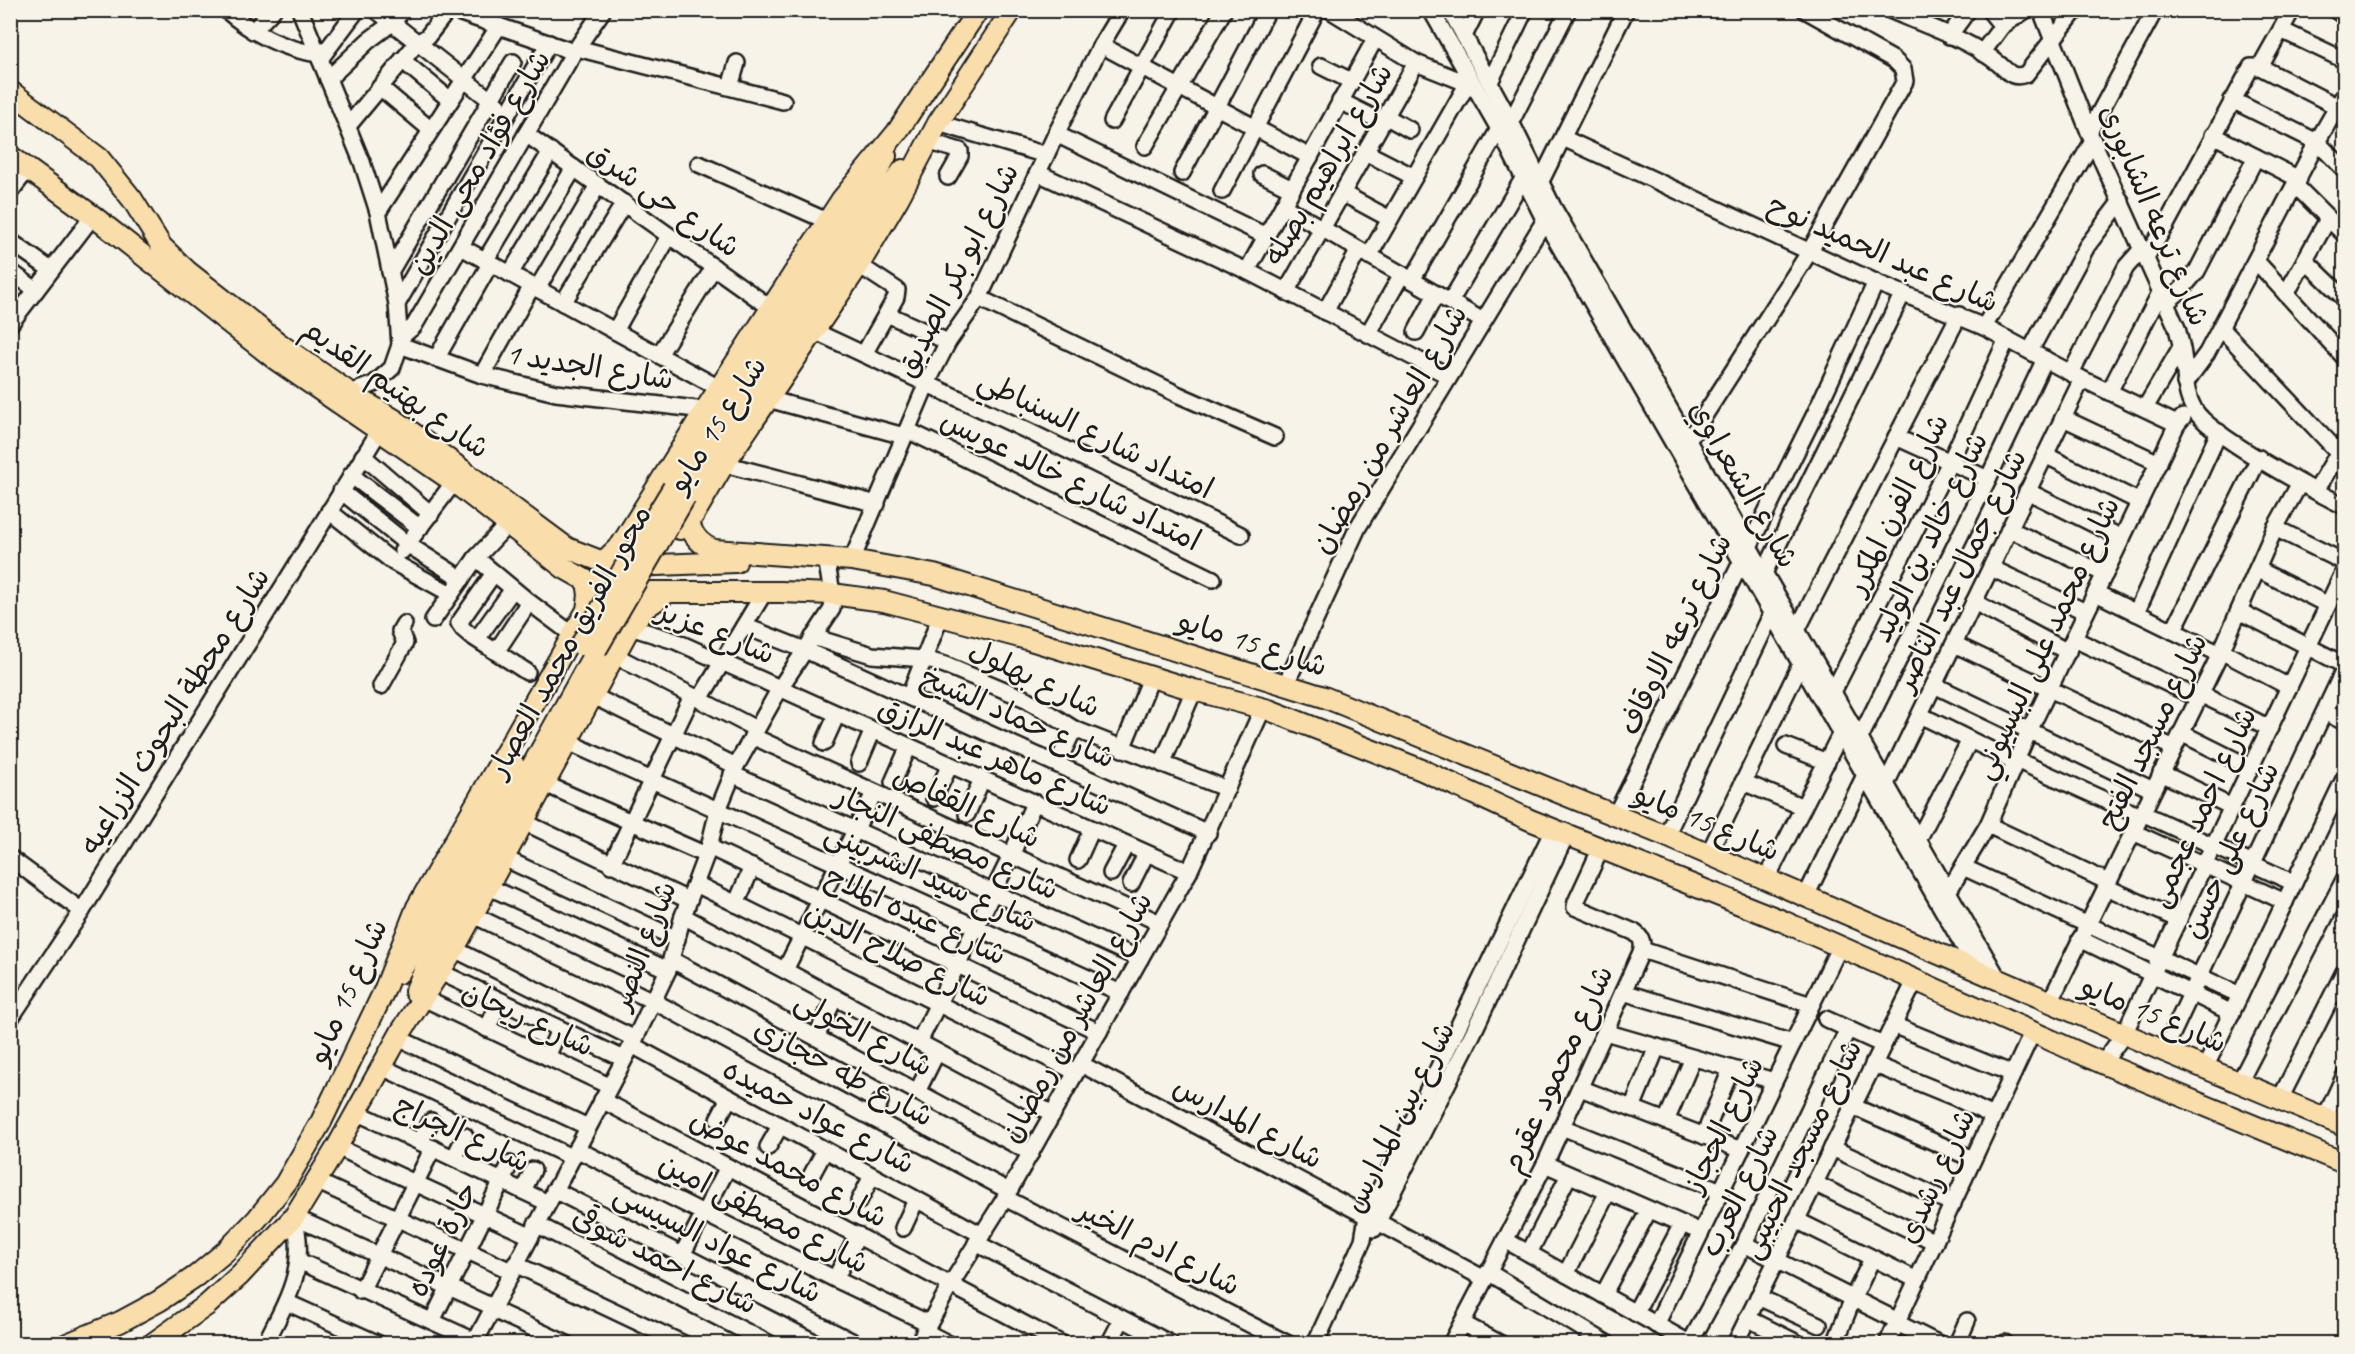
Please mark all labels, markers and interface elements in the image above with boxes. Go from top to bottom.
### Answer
street label: شارع فؤاد محى الدين [399,43,561,282]
street label: شارع ابراهيم بصله [1255,56,1404,273]
street label: شارع ترعه الشابورى [2089,98,2219,332]
street label: شارع حى شرق [579,132,748,267]
street label: شارع ابو بكر الصديق [887,156,1029,384]
street label: شارع عبد الحميد نوح [1761,185,2005,323]
street label: شارع العاشر من رمضان [1302,298,1477,561]
street label: شارع بهتيم القديم [293,309,497,470]
street label: شارع الجديد 1 [503,334,676,400]
street label: شارع 15 مايو [658,349,777,502]
street label: امتداد شارع السنباطي [969,361,1220,514]
street label: شارع الشعراوي [1679,393,1807,576]
street label: امتداد شارع خالد عويس [934,400,1207,561]
street label: شارع الفرن المكرر [1835,407,1959,604]
street label: شارع خالد بن الوليد [1862,426,1998,649]
street label: شارع جمال عبد الناصر [1884,443,2037,701]
street label: شارع محمد على البسيوني [1964,491,2134,788]
street label: محور الفريق محمد العصار [477,498,660,787]
street label: شارع ترعه الاوقاف [1610,527,1742,742]
street label: شارع محطة البحوث الزراعيه [70,560,280,863]
street label: شارع عزيز [648,590,781,675]
street label: شارع 15 مايو [1171,600,1332,687]
street label: شارع مسجد الفتح [2088,627,2218,836]
street label: شارع بهلول [962,630,1107,728]
street label: شارع حماد الشيخ [914,657,1121,779]
street label: شارع ماهر عبد الرازق [871,687,1118,826]
street label: شارع احمد عجمى [2139,701,2267,914]
street label: شارع القفاص [886,755,1047,858]
street label: شارع على حسن [2172,755,2289,945]
street label: شارع مصطفى النجار [826,774,1065,910]
street label: شارع 15 مايو [1626,774,1786,872]
street label: شارع سيد الشربينى [818,813,1043,943]
street label: شارع عبده الملاح [818,856,1013,975]
street label: شارع النصر [600,875,687,1018]
street label: شارع العاشر من رمضان [991,885,1163,1150]
street label: شارع صلاح الدين [798,892,997,1017]
street label: شارع 15 مايو [297,913,398,1072]
street label: شارع محمود عقرم [1492,959,1625,1181]
street label: شارع 15 مايو [2073,966,2233,1064]
street label: شارع ريحان [455,971,600,1067]
street label: شارع الخولى [788,981,940,1087]
street label: شارع طه حجازى [747,1009,940,1137]
street label: شارع بين المدارس [1335,1015,1465,1220]
street label: شارع مسجد الحبيبى [1731,1033,1872,1266]
street label: شارع عواد حميده [715,1049,922,1184]
street label: شارع الحجاز [1672,1050,1774,1202]
street label: شارع المدارس [1166,1067,1329,1179]
street label: شارع الجراج [389,1085,537,1183]
street label: شارع محمد عوض [683,1100,894,1238]
street label: شارع رشدى [1888,1102,1986,1250]
street label: شارع العرب [1691,1119,1789,1264]
street label: شارع مصطفى امين [652,1144,875,1284]
street label: شارع عواد السيسى [607,1174,828,1314]
street label: حارة عوده [398,1175,486,1303]
street label: شارع ادم الخير [1067,1188,1247,1308]
street label: شارع احمد شوقى [565,1197,764,1325]

